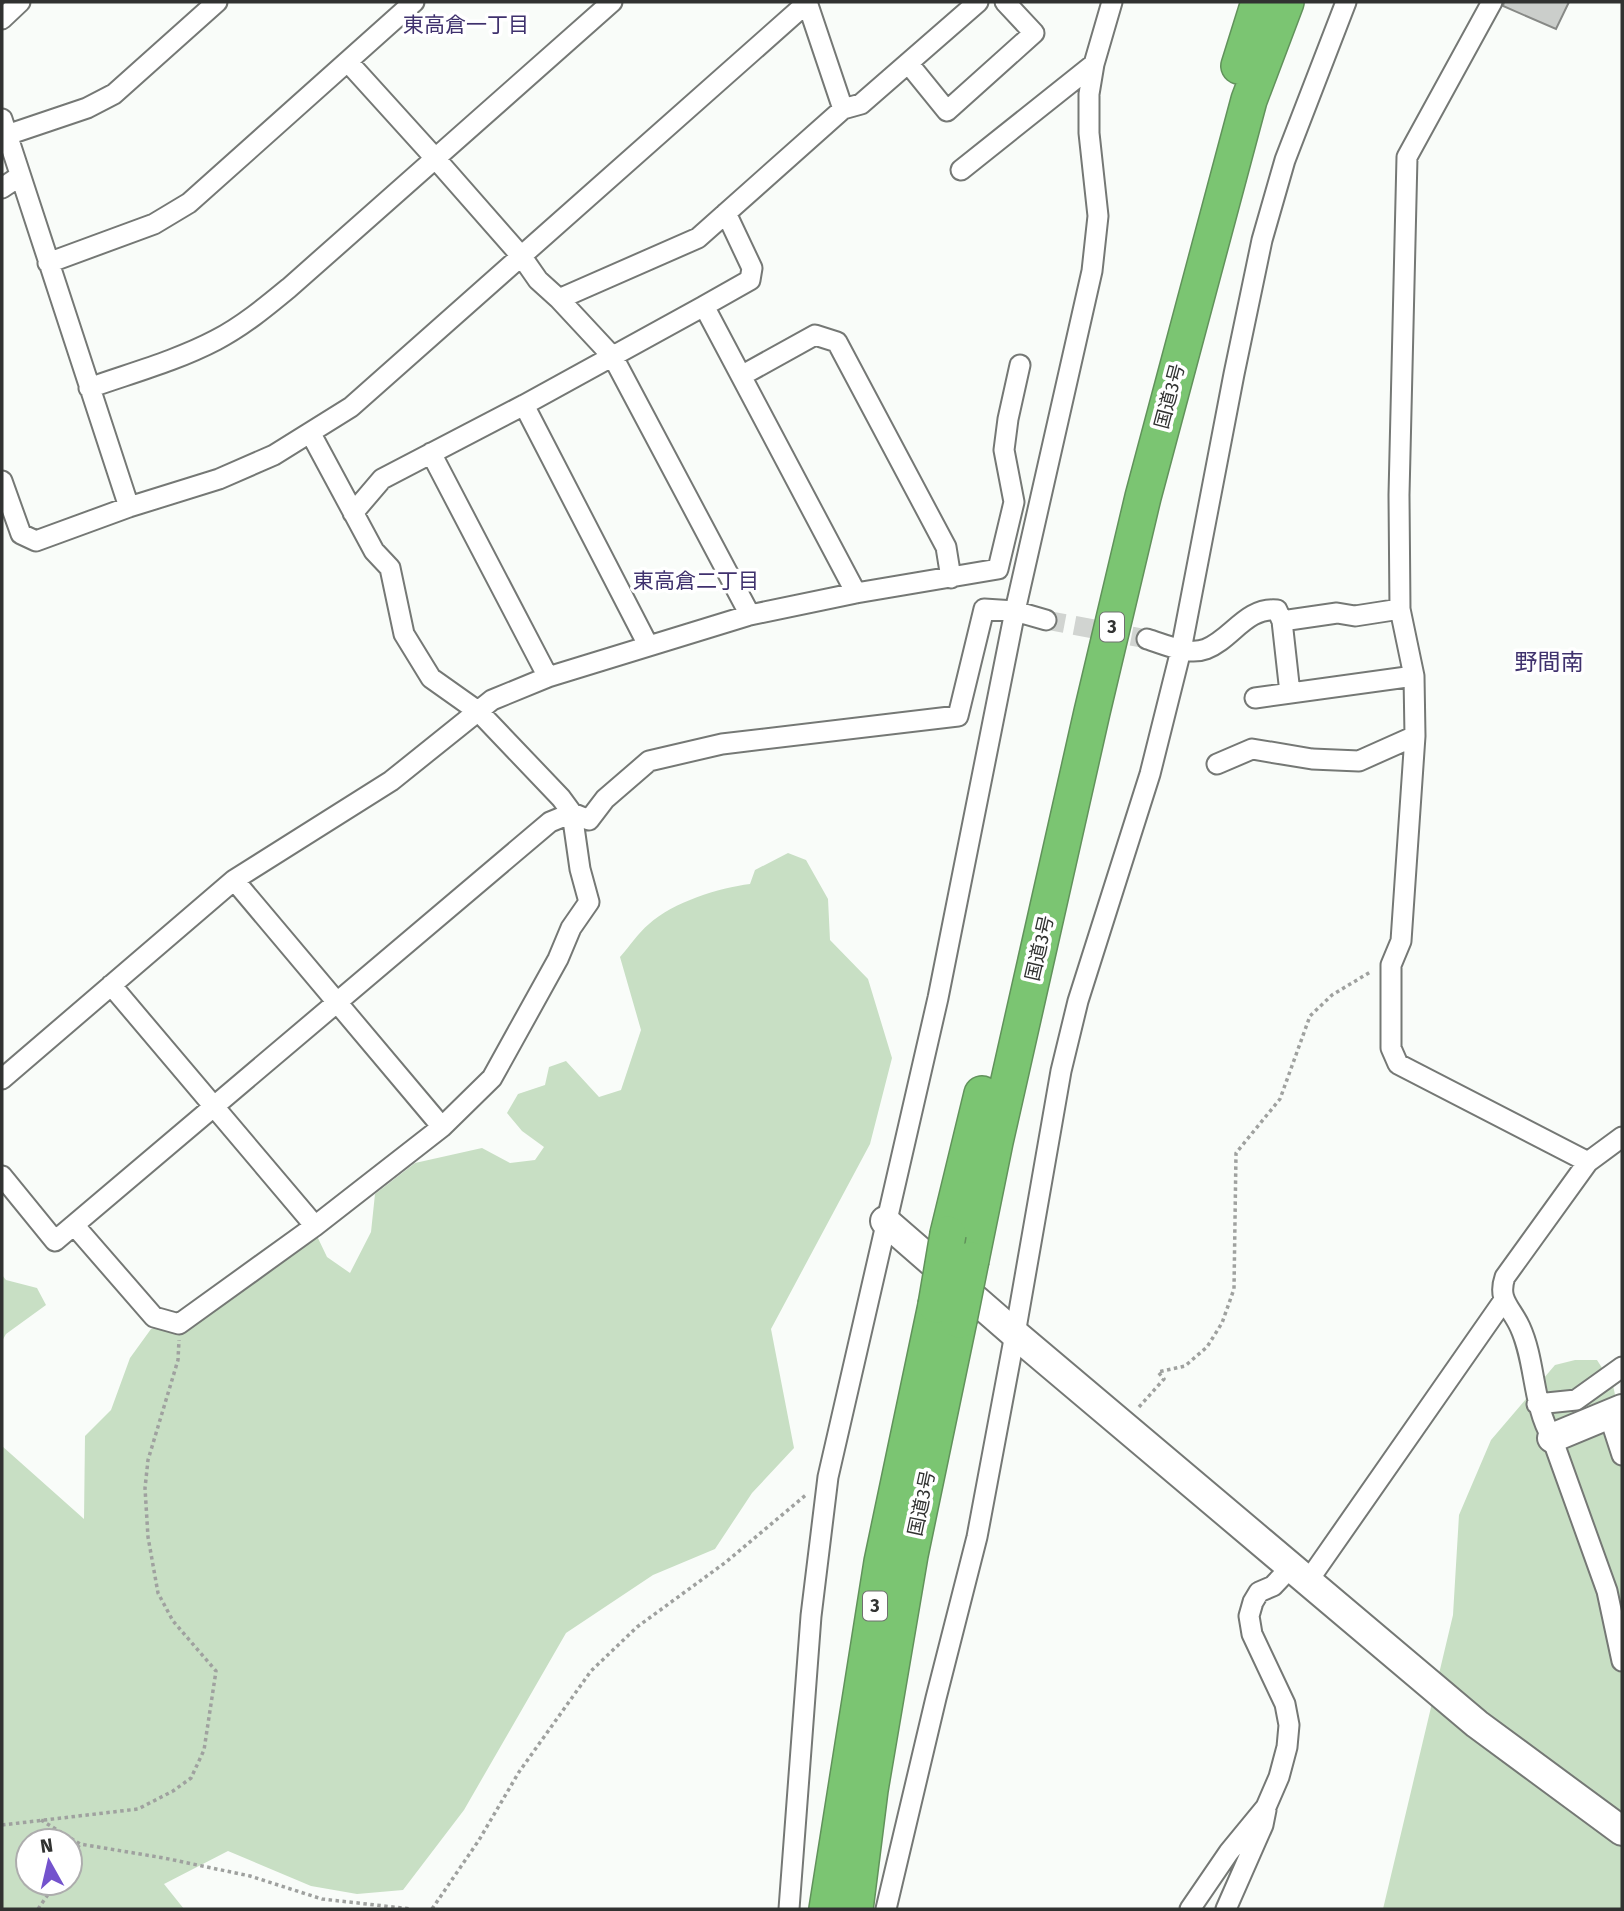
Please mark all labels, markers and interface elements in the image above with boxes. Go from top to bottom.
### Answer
district label: 東高倉一丁目 [403,12,529,38]
street label: 国道3号 [1150,361,1189,431]
district label: 東高倉二丁目 [633,568,759,594]
road number: 3 [1100,612,1124,642]
district label: 野間南 [1515,648,1584,676]
street label: 国道3号 [1021,913,1058,983]
street label: 国道3号 [903,1468,940,1538]
road number: 3 [863,1591,887,1620]
north arrow [14,1827,84,1897]
text: N [39,1833,55,1858]

